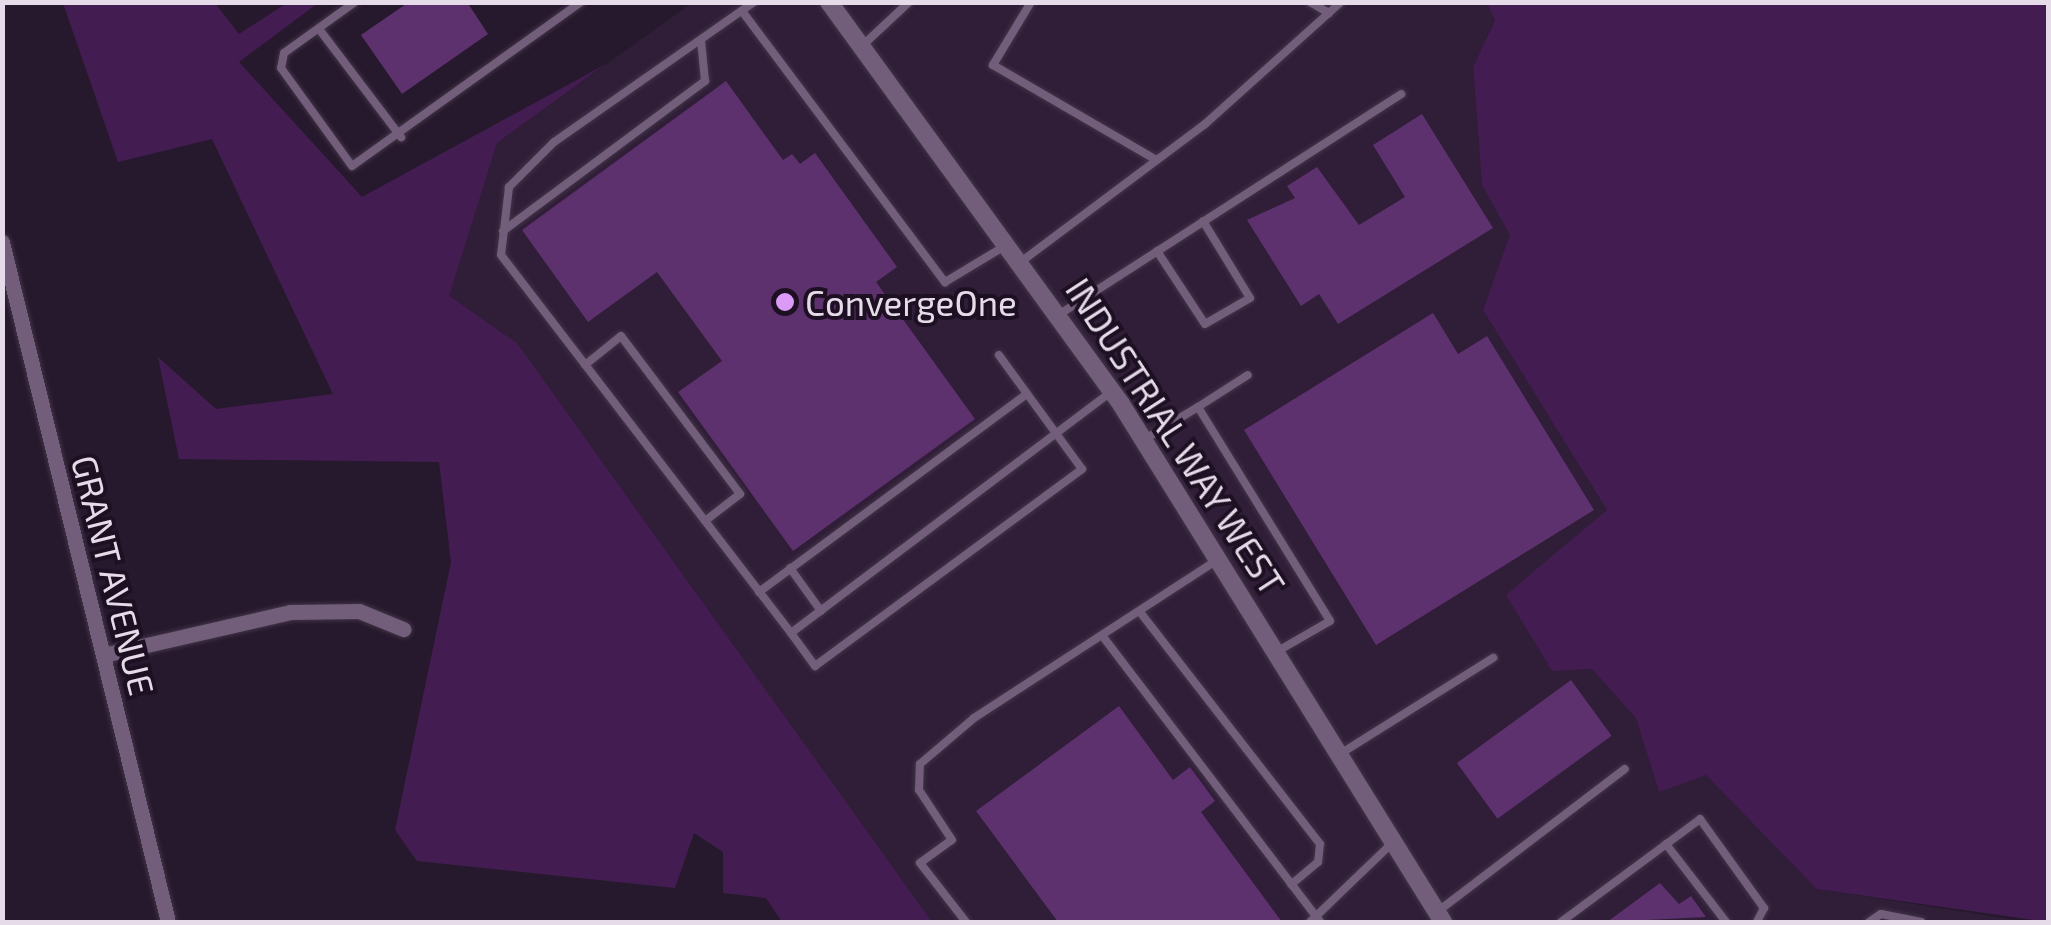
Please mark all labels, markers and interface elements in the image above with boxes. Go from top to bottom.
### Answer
street label: INDUSTRIAL WAY WEST [1057,269,1295,603]
place label: ConvergeOne [805,281,1017,323]
marker: ConvergeOne [774,291,796,313]
street label: GRANT AVENUE [64,450,164,700]

